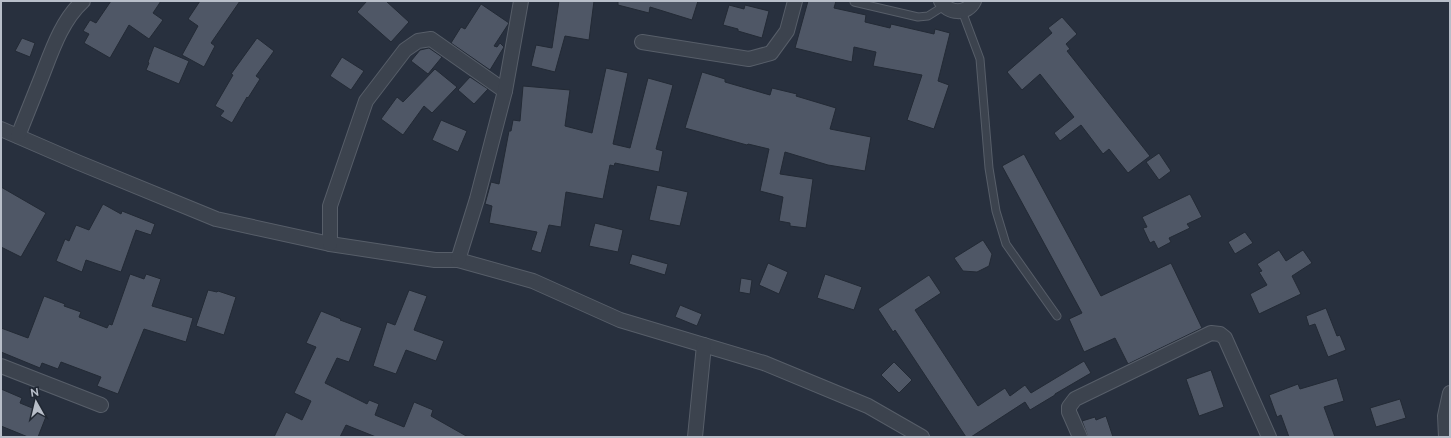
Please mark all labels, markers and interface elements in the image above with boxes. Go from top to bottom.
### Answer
north arrow [16,382,56,422]
text: N [30,386,40,400]

